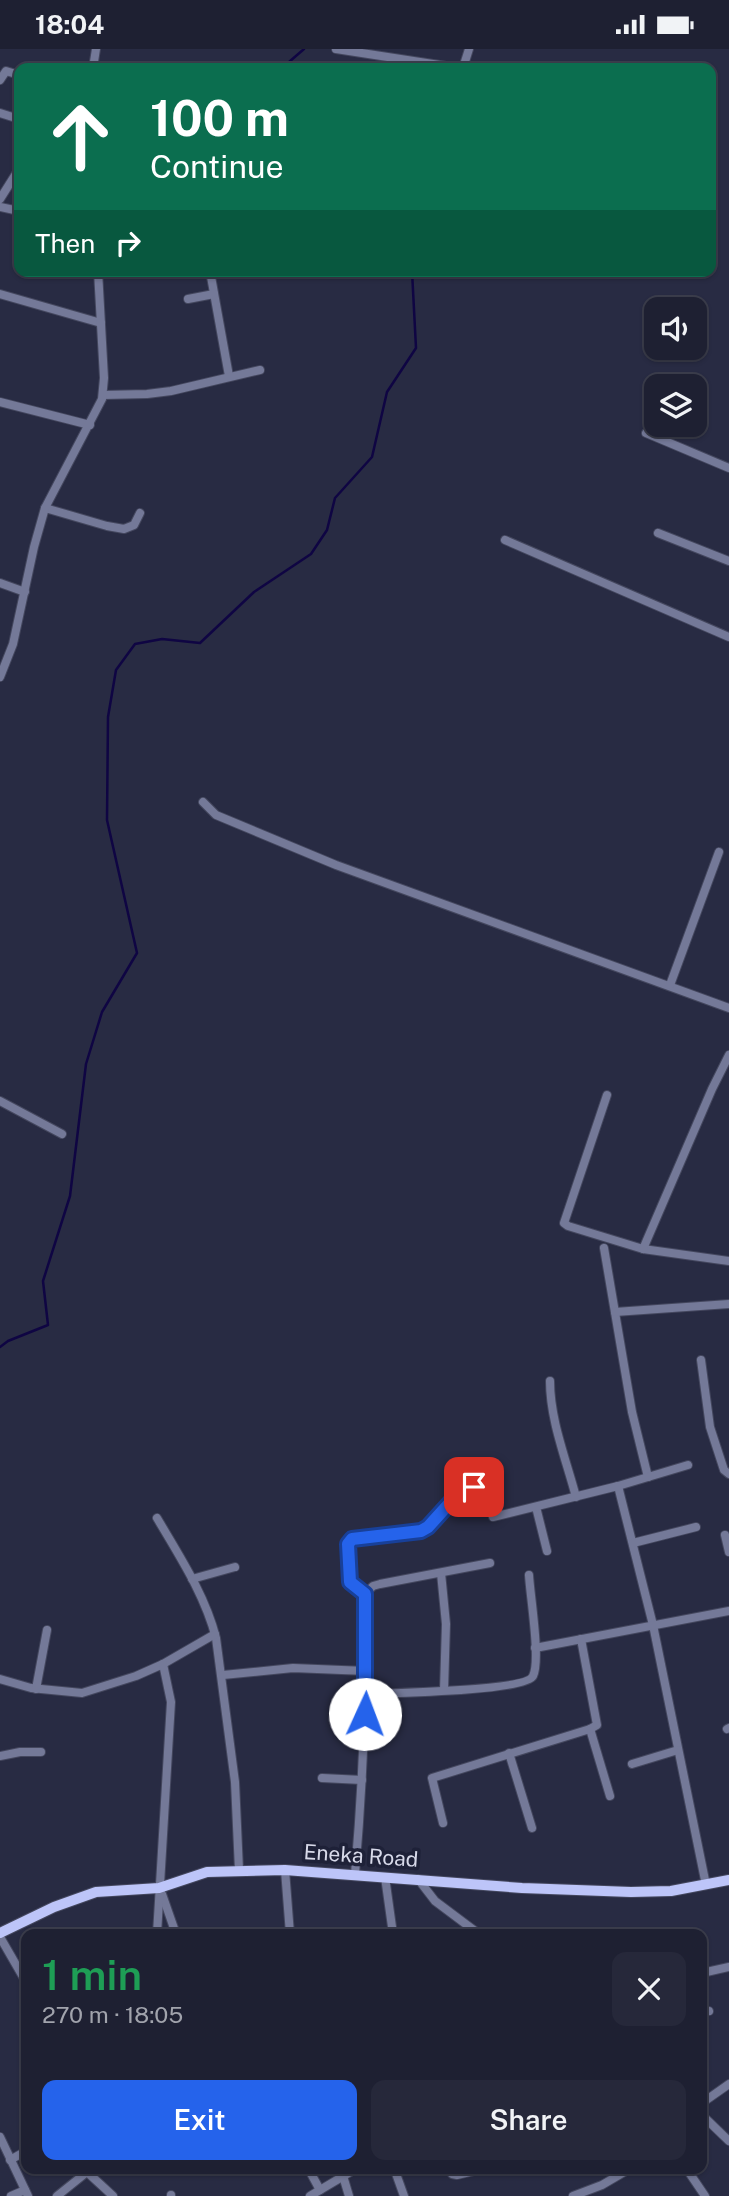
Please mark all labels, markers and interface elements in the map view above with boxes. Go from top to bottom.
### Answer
text: 18:04 [35,9,104,40]
text: 100 m [150,89,289,147]
icon: ahead [35,91,126,182]
text: Continue [150,148,284,185]
icon: right [109,224,147,262]
text: Then [35,228,95,259]
map controls [644,297,707,437]
button: sound [644,297,707,360]
button: layers [644,374,707,437]
pin [444,1457,504,1517]
icon: arrive [455,1468,493,1506]
position arrow [328,1677,402,1751]
street label: Eneka Road [303,1839,419,1872]
text: 1 min [42,1950,142,1999]
button: close [612,1952,686,2026]
text: 270 m · 18:05 [42,2001,183,2028]
button: Exit [42,2080,357,2160]
button: Share [371,2080,686,2160]

